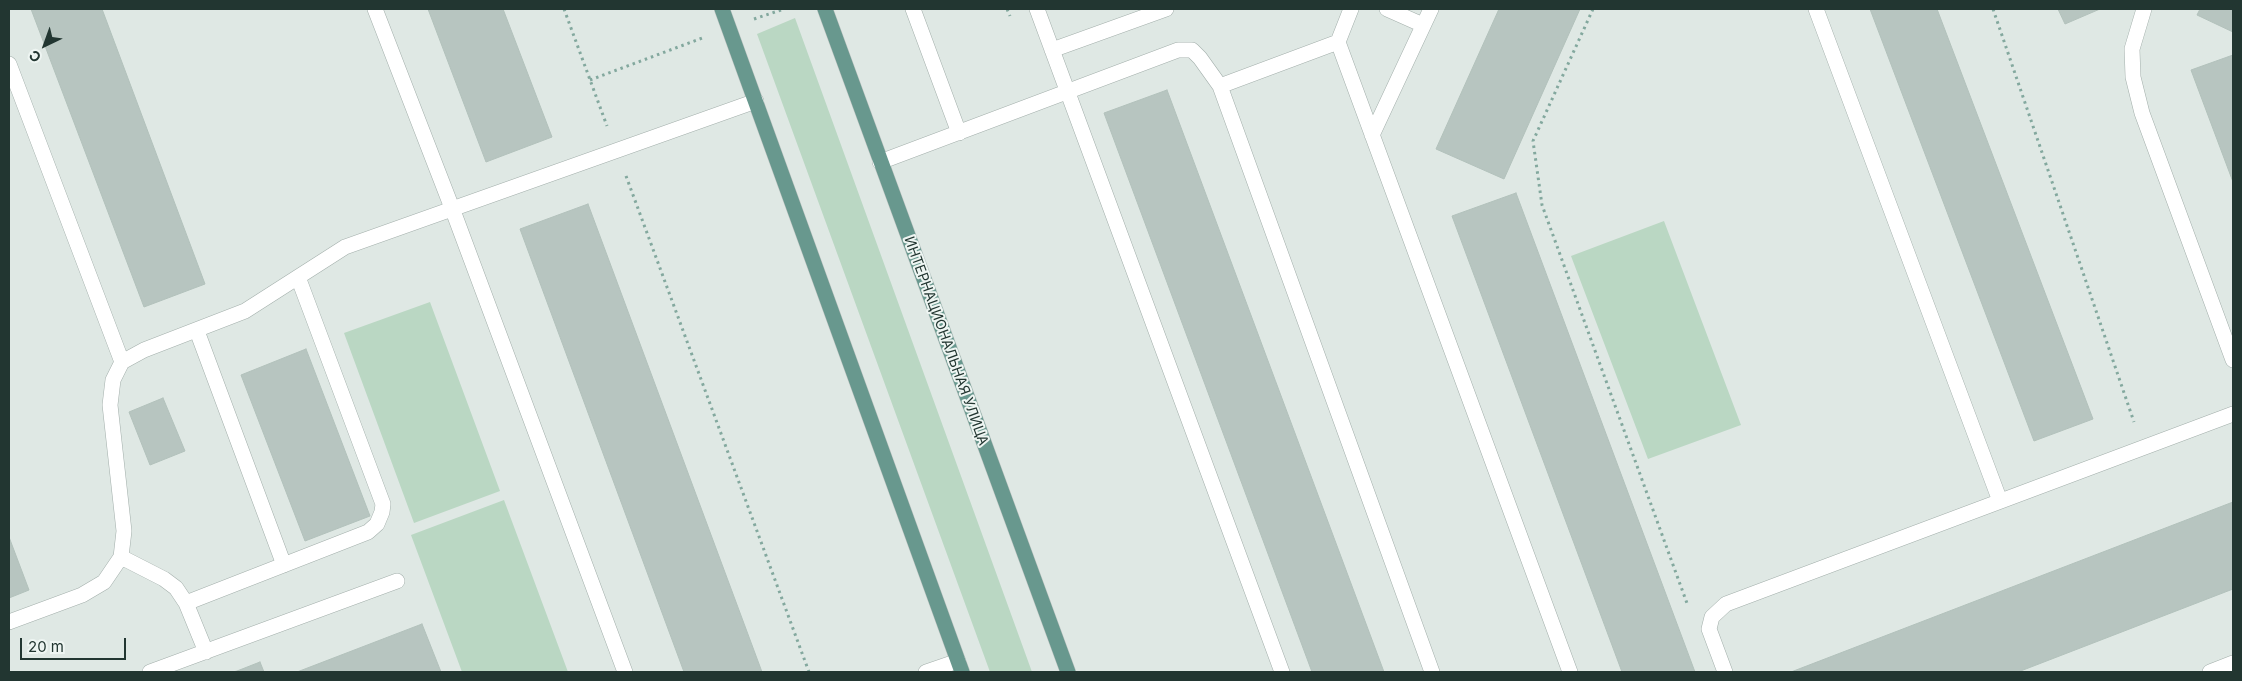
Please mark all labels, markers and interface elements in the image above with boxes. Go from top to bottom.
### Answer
north arrow [20,20,70,70]
text: С [25,47,44,66]
street label: ИНТЕРНАЦИОНАЛЬНАЯ УЛИЦА [900,234,992,448]
scale bar [22,628,129,660]
text: 20 m [28,637,64,656]

